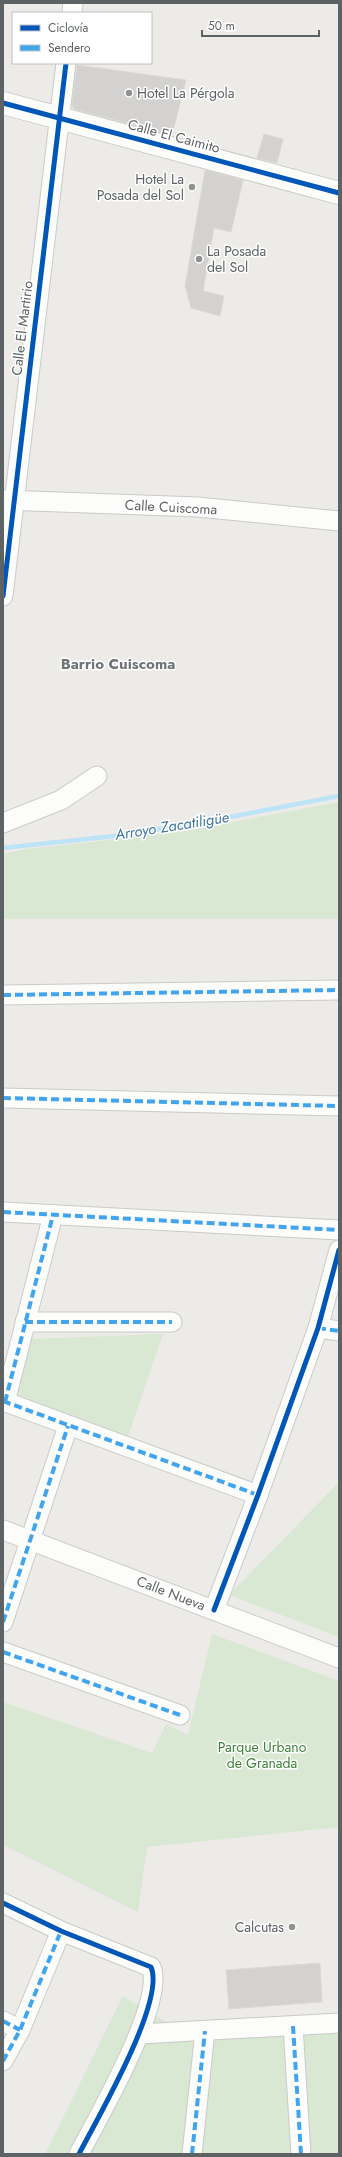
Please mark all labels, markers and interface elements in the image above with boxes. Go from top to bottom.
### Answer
legend [12,12,152,64]
scale bar [202,12,319,38]
text: 50 m [208,17,235,35]
text: Ciclovía [48,19,89,37]
text: Sendero [48,39,91,57]
place label: Hotel La Pérgola [137,83,235,103]
marker: Hotel La Pérgola [124,88,134,98]
street label: Calle El Caimito [126,114,223,158]
place label: Hotel La Posada del Sol [97,169,184,205]
marker: Hotel La Posada del Sol [187,182,197,192]
place label: La Posada del Sol [207,241,266,277]
marker: La Posada del Sol [194,254,204,264]
street label: Calle El Martirio [6,279,38,376]
street label: Calle Cuiscoma [124,495,218,519]
district label: Barrio Cuiscoma [61,653,175,675]
water label: Arroyo Zacatiligüe [112,806,231,846]
street label: Calle Nueva [134,1571,208,1615]
park label: Parque Urbano de Granada [218,1737,307,1773]
place label: Calcutas [235,1917,284,1937]
marker: Calcutas [287,1922,297,1932]

